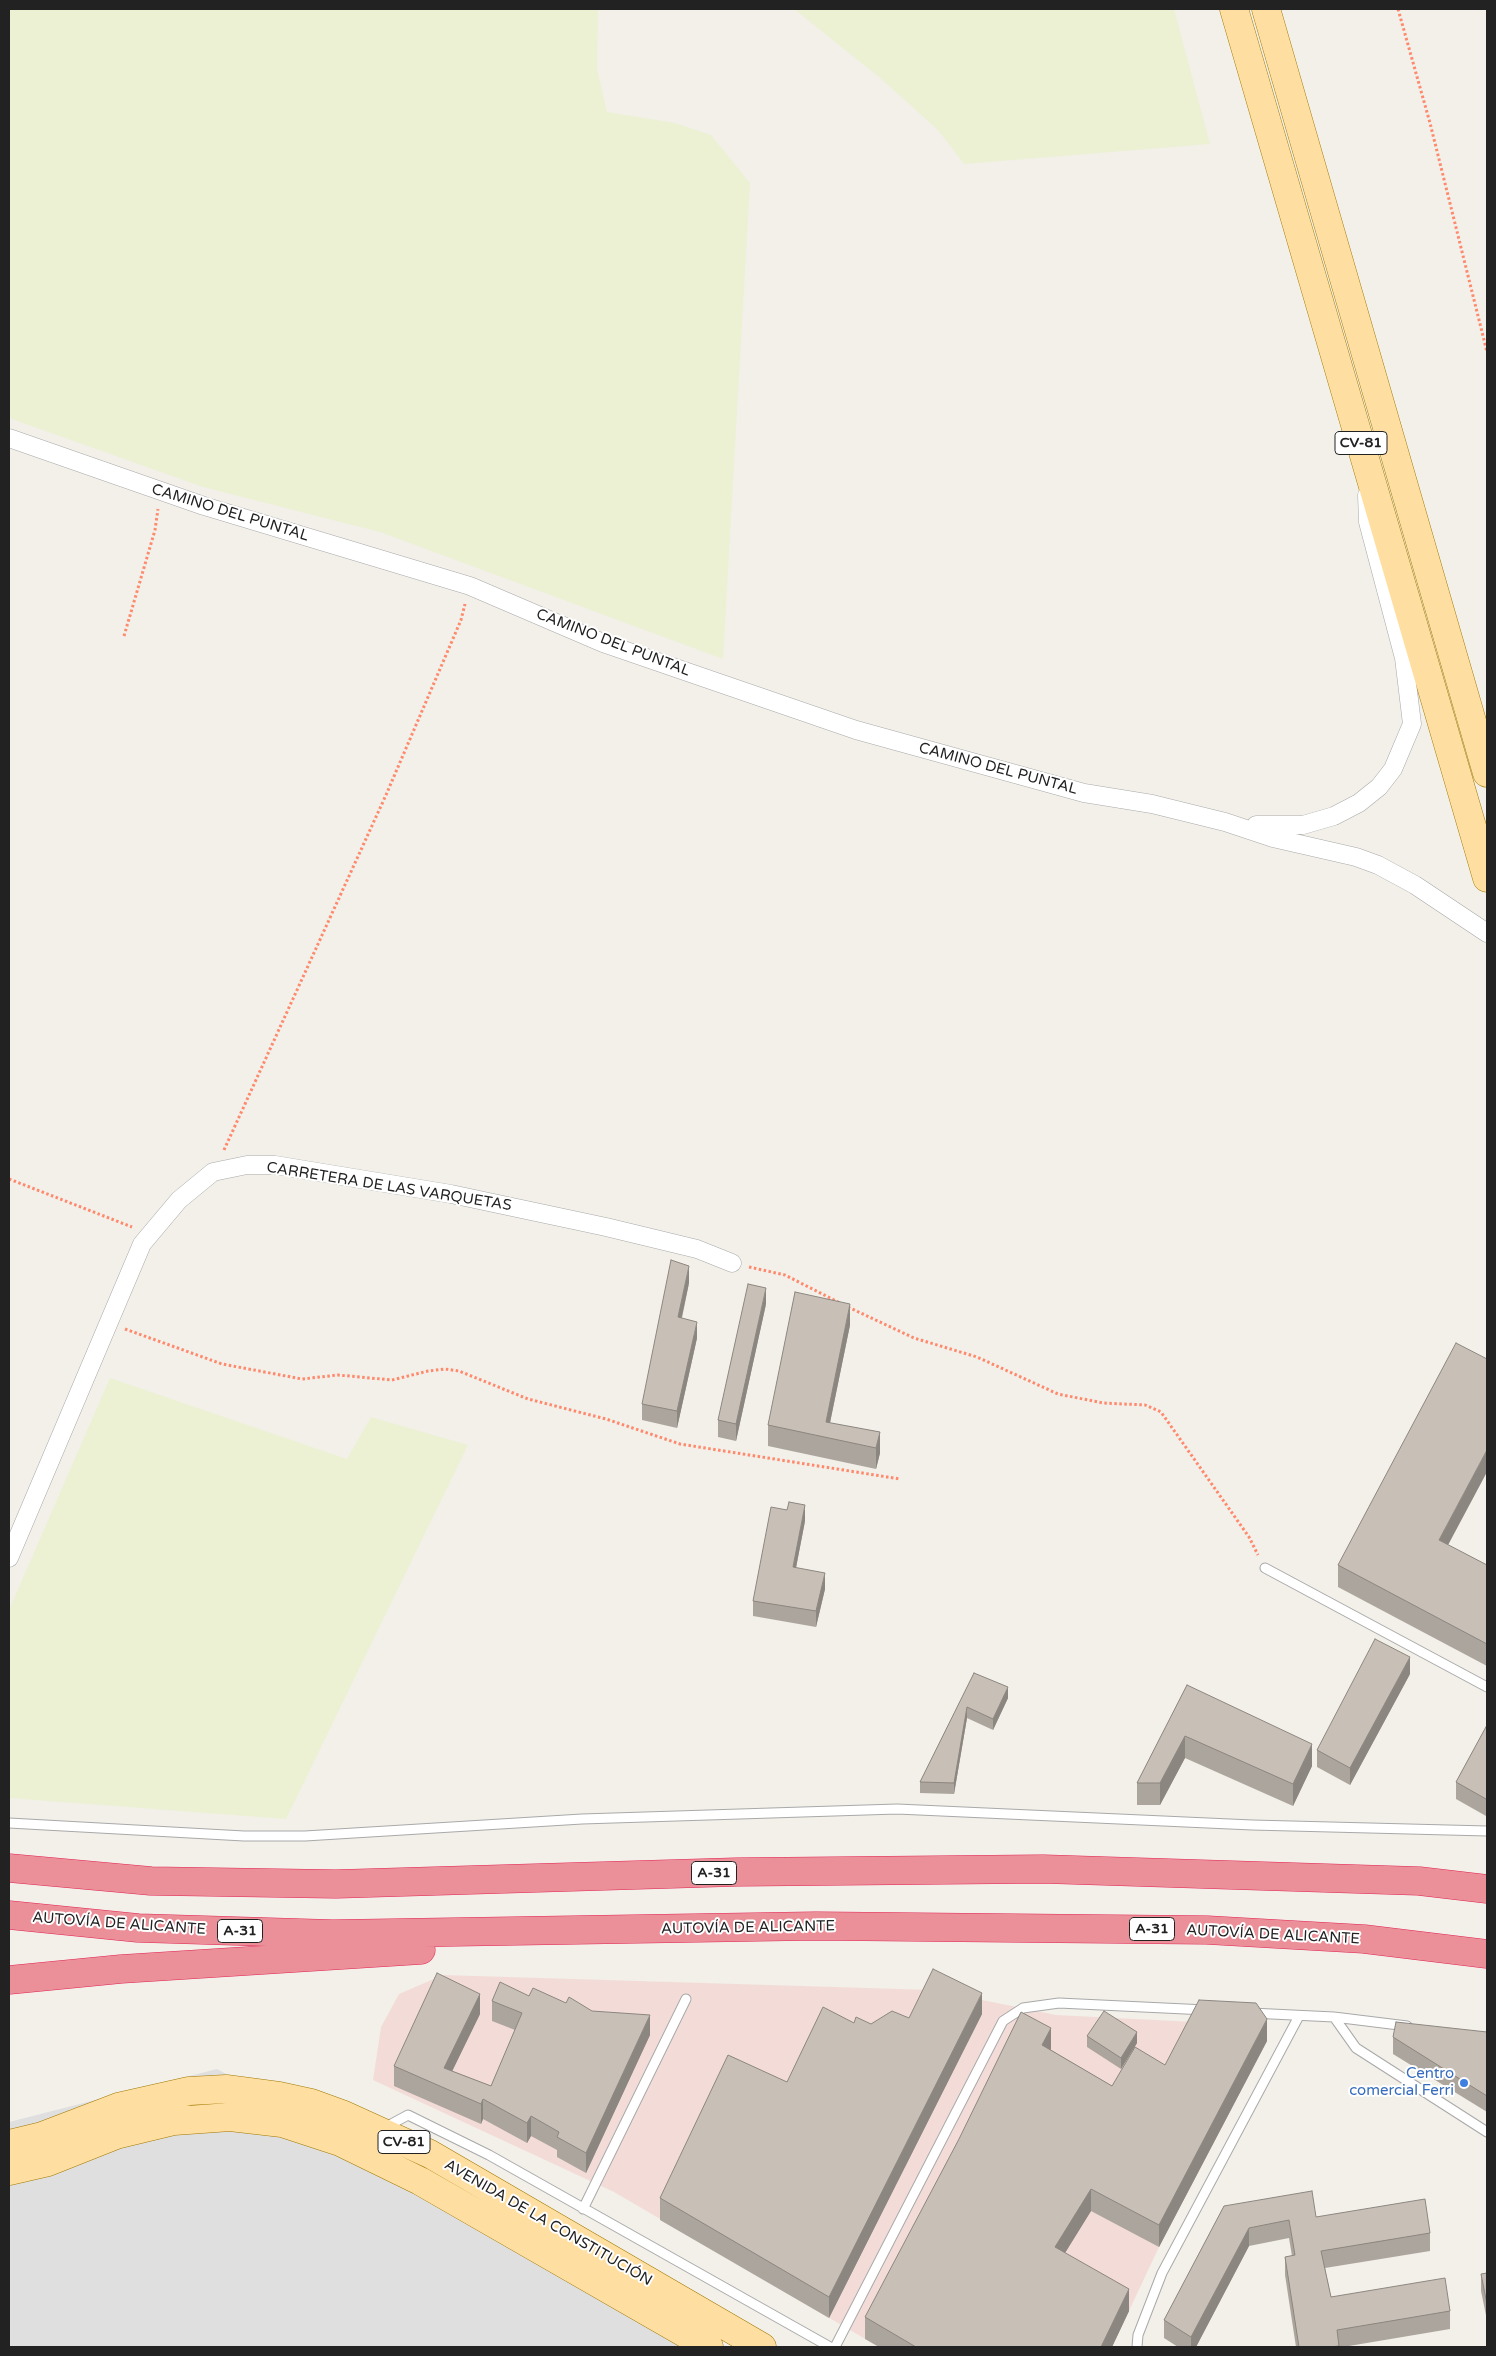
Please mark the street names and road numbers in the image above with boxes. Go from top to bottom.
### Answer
road number: CV-81 [1335,432,1387,454]
street label: CAMINO DEL PUNTAL [149,481,311,545]
street label: CAMINO DEL PUNTAL [533,605,693,681]
street label: CAMINO DEL PUNTAL [917,739,1079,799]
street label: CARRETERA DE LAS VARQUETAS [265,1159,513,1215]
road number: A-31 [692,1862,736,1885]
street label: AUTOVÍA DE ALICANTE [32,1909,206,1939]
street label: AUTOVÍA DE ALICANTE [661,1917,835,1939]
road number: A-31 [1130,1918,1174,1940]
road number: A-31 [218,1920,262,1942]
street label: AUTOVÍA DE ALICANTE [1186,1921,1360,1949]
road number: CV-81 [378,2130,430,2154]
street label: AVENIDA DE LA CONSTITUCIÓN [441,2156,655,2290]

